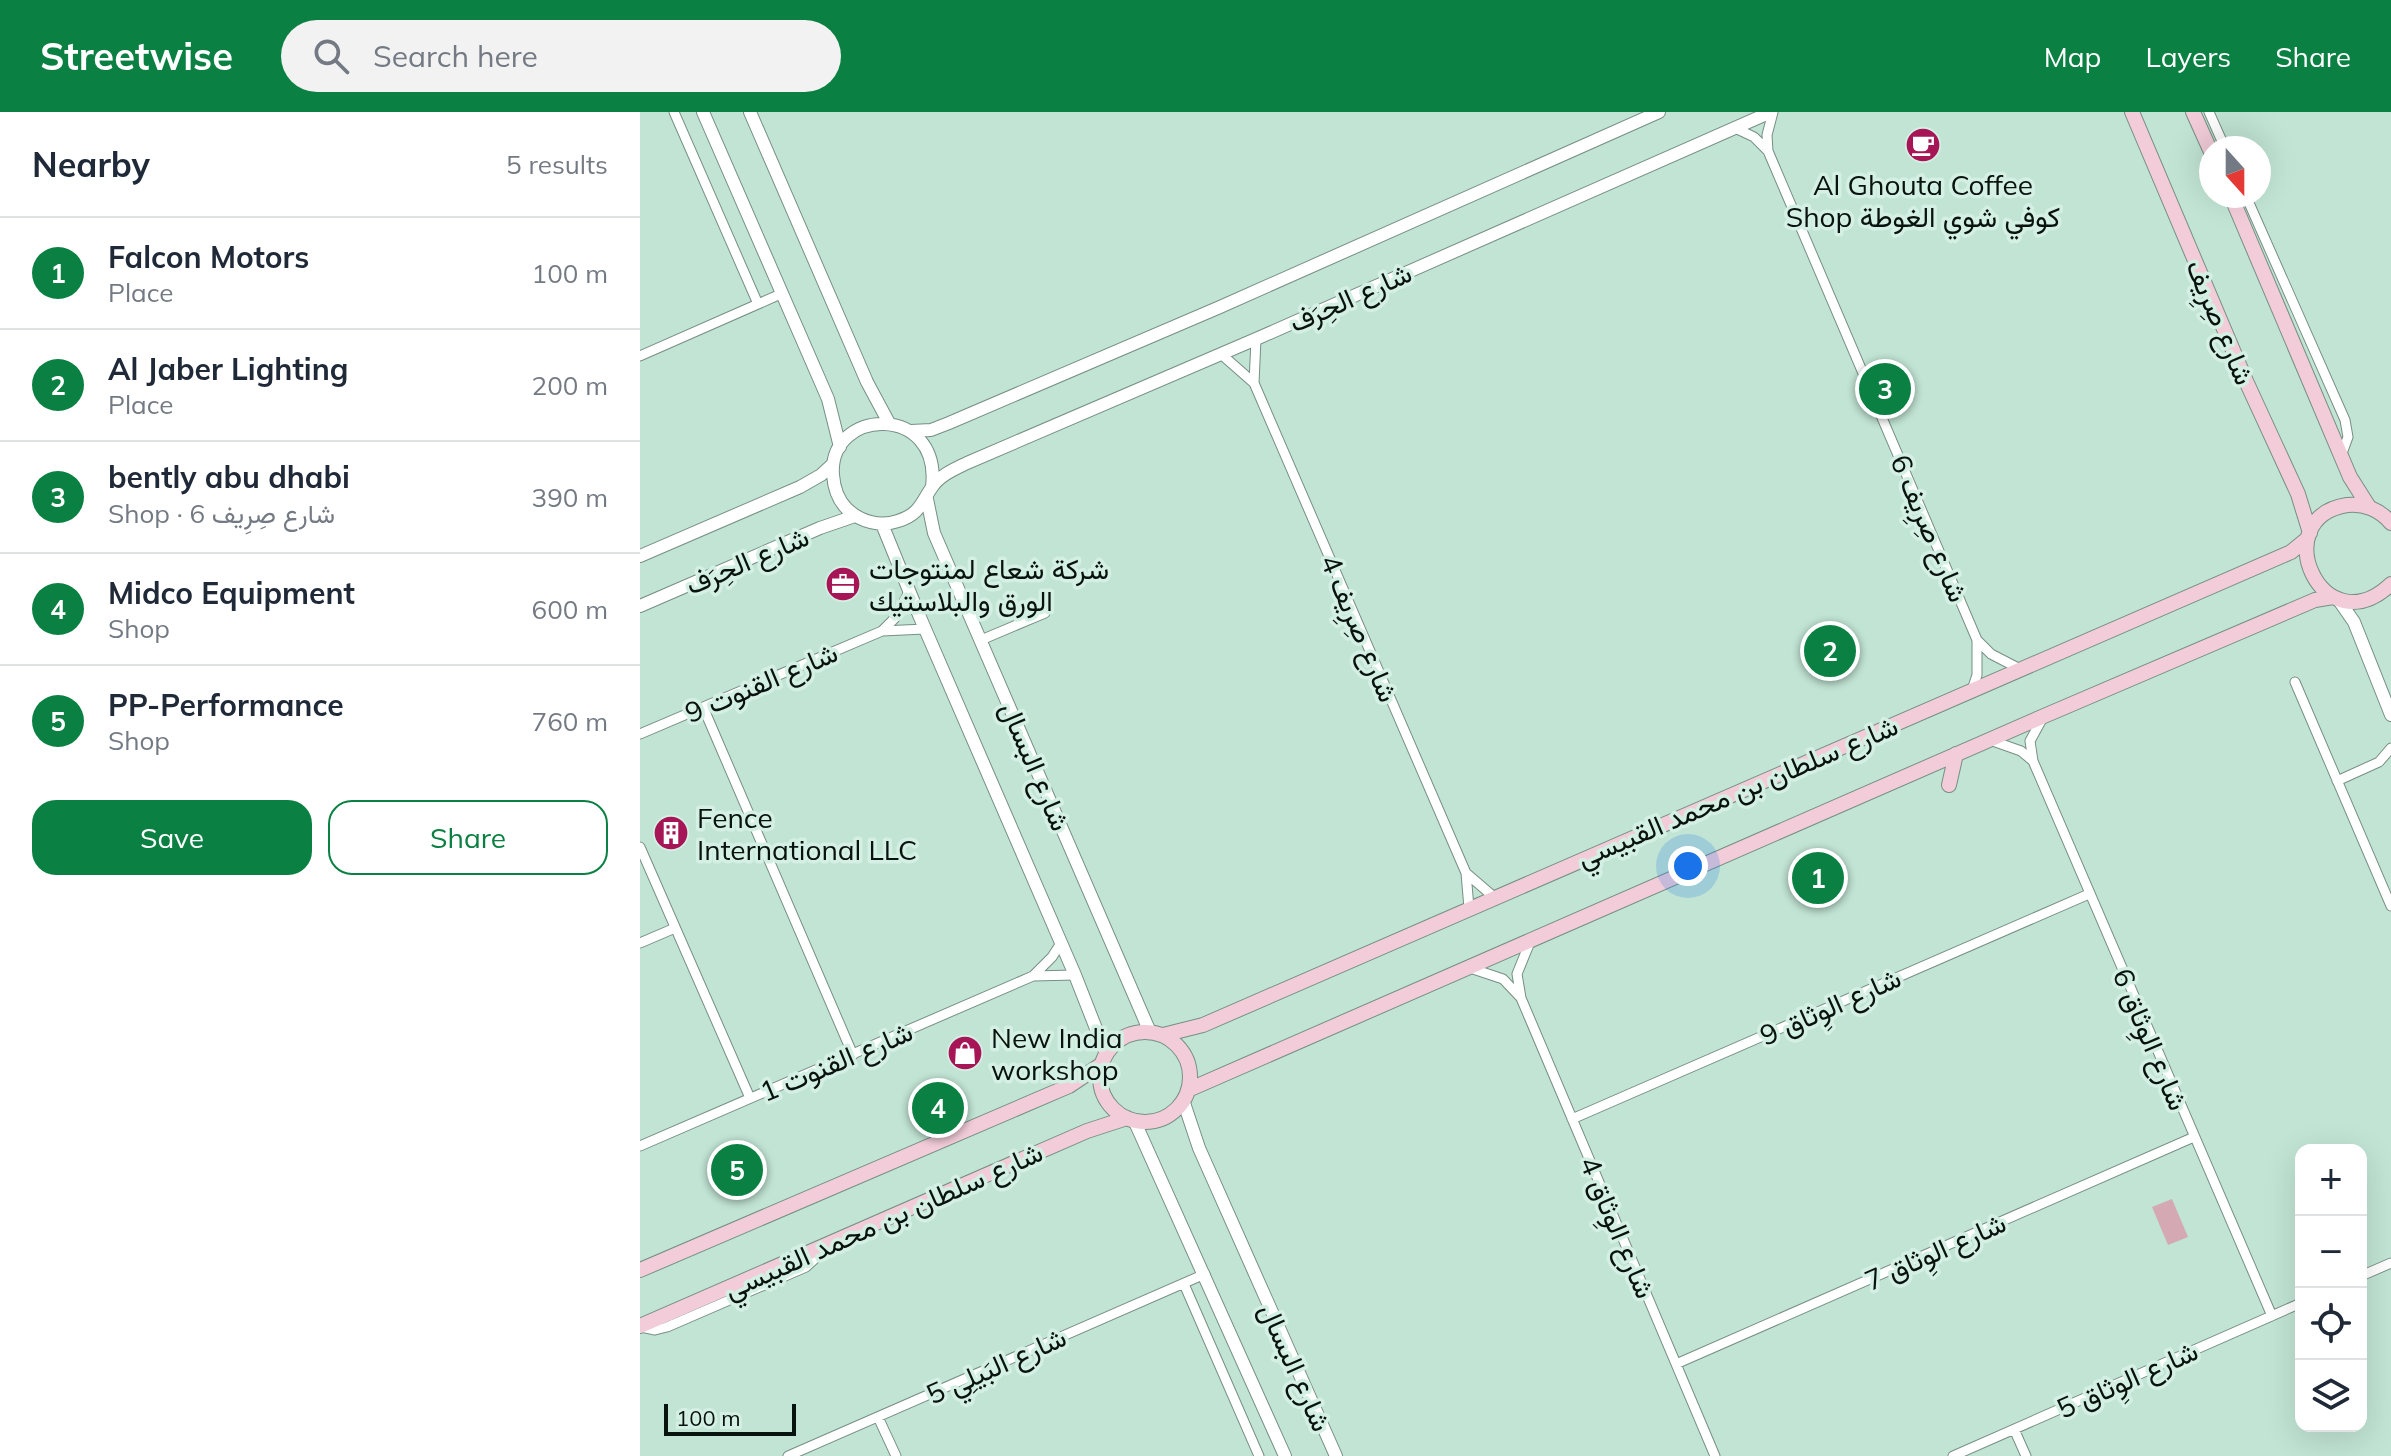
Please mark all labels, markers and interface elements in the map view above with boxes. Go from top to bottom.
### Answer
search box [281,20,841,92]
text: Streetwise [40,32,233,80]
icon: search [309,34,353,78]
text: Search here [373,37,538,75]
text: Map [2044,39,2101,74]
text: Layers [2145,39,2231,74]
text: Share [2275,39,2351,74]
cafe icon: Al Ghouta Coffee Shop كوفي شوي الغوطة [1904,126,1942,164]
north arrow [2199,136,2271,208]
text: Nearby [32,143,150,186]
text: 5 results [506,148,608,181]
place label: Al Ghouta Coffee Shop كوفي شوي الغوطة [1786,167,2060,240]
text: Falcon Motors [108,238,309,276]
street label: شارع الحِرَف [1283,254,1418,341]
street label: شارع صِرِيف [2174,254,2263,392]
text: 1 [50,257,66,290]
text: 100 m [532,257,608,290]
text: Place [108,276,173,309]
text: Al Jaber Lighting [108,350,348,388]
pin: 3 [1859,359,1911,419]
text: 2 [50,369,66,402]
text: 200 m [532,369,608,402]
text: Place [108,388,173,421]
street label: شارع صِرِيف 6 [1879,449,1977,609]
text: bently abu dhabi [108,458,350,496]
text: 3 [50,481,66,514]
text: 390 m [532,481,608,514]
text: Shop · شارع صِرِيف 6 [108,497,335,530]
street label: شارع الحِرَف [680,518,815,603]
street label: شارع صِرِيف 4 [1309,549,1407,709]
place label: شركة شعاع لمنتوجات الورق والبلاستيك [869,551,1109,619]
office icon: شركة شعاع لمنتوجات الورق والبلاستيك [824,565,862,603]
text: Midco Equipment [108,574,355,612]
text: 4 [50,593,66,626]
text: 600 m [532,593,608,626]
text: Shop [108,612,170,645]
pin: 2 [1804,621,1856,681]
street label: شارع القنوت 9 [679,634,843,732]
text: PP-Performance [108,686,344,724]
street label: شارع البسال [991,696,1079,837]
text: 5 [50,705,66,738]
text: 760 m [532,705,608,738]
street label: شارع سلطان بن محمد القبيسي [1571,707,1905,880]
text: Shop [108,724,170,757]
button: Save [32,800,312,875]
button: Share [328,800,608,875]
place label: Fence International LLC [697,800,917,867]
building icon: Fence International LLC [652,814,690,852]
your location [1668,846,1708,886]
pin: 1 [1792,848,1844,908]
street label: شارع الوِثاق 9 [1754,959,1908,1057]
street label: شارع الوِثاق 6 [2101,963,2197,1117]
street label: شارع القنوت 1 [754,1013,918,1111]
place label: New India workshop [991,1020,1123,1087]
shop icon: New India workshop [946,1034,984,1072]
pin: 4 [912,1078,964,1138]
street label: شارع سلطان بن محمد القبيسي [718,1134,1050,1312]
pin: 5 [711,1140,763,1200]
map controls [2295,1144,2367,1432]
button: + [2295,1144,2367,1216]
street label: شارع الوِثاق 4 [1568,1151,1664,1305]
street label: شارع الوِثاق 7 [1859,1204,2013,1302]
button: − [2295,1216,2367,1288]
button: locate [2295,1288,2367,1360]
street label: شارع البسال [1250,1297,1340,1437]
street label: شارع البَيلِي 5 [921,1319,1074,1417]
street label: شارع الوِثاق 5 [2051,1332,2205,1430]
button: layers [2295,1360,2367,1432]
scale bar [664,1400,796,1436]
text: 100 m [676,1404,741,1432]

